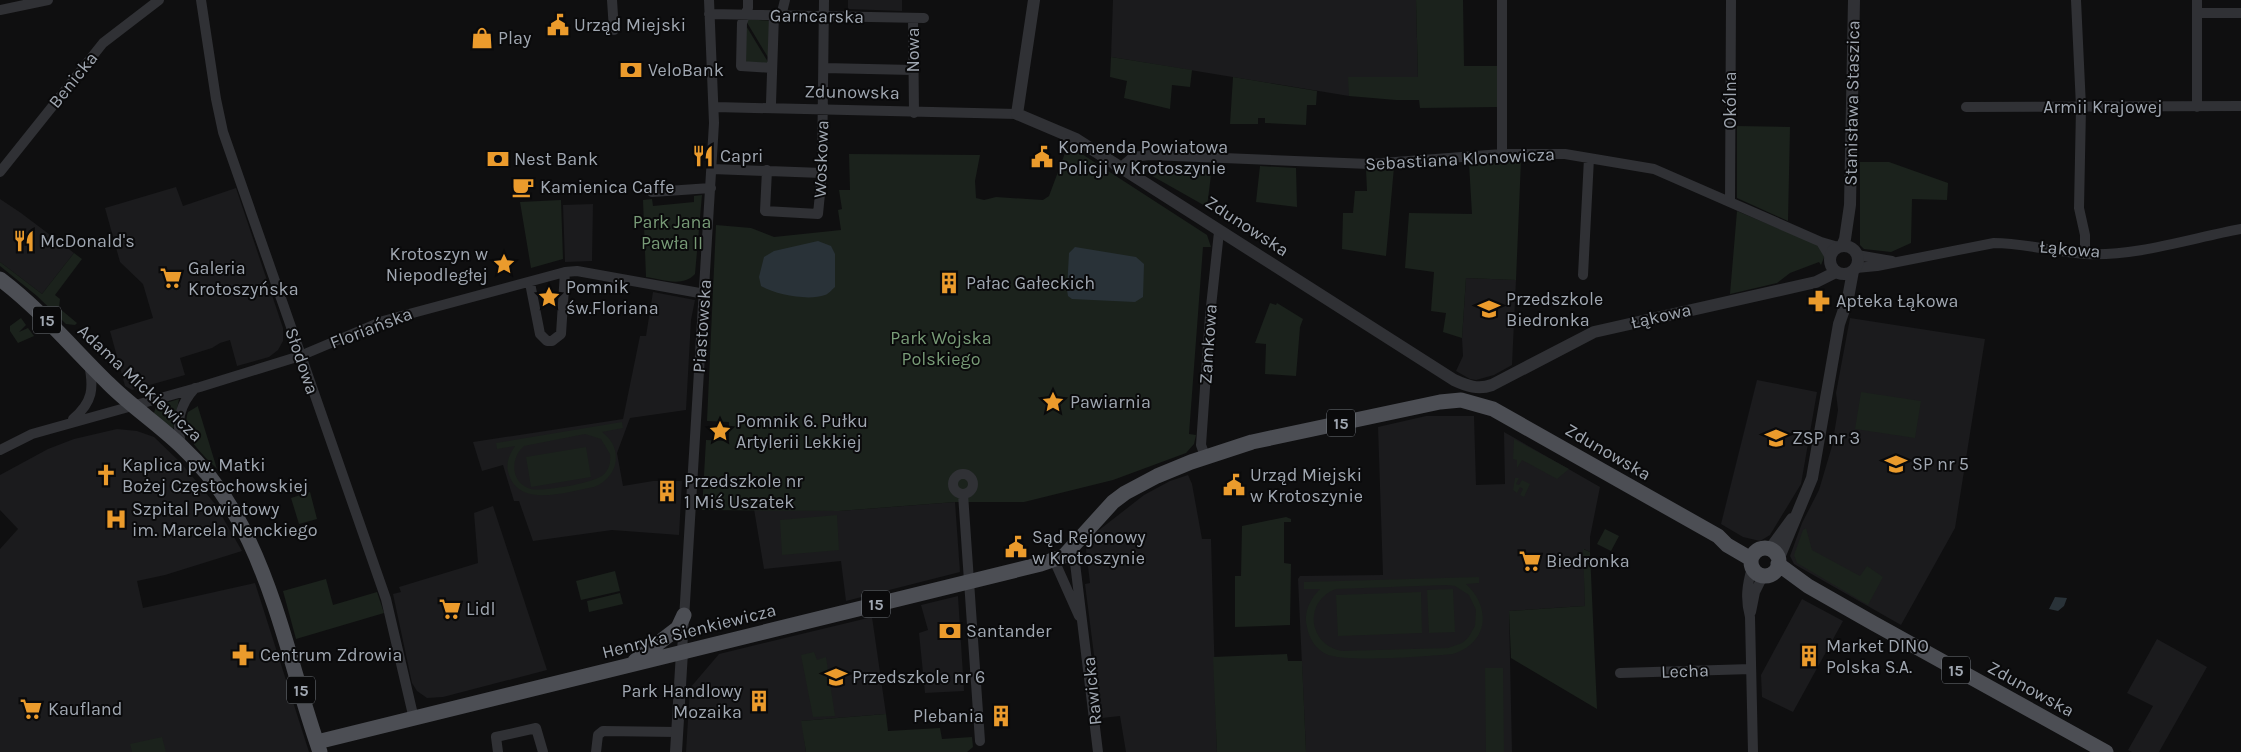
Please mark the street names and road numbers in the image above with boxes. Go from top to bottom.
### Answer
street label: Garncarska [770,4,864,28]
street label: Stanisława Staszica [1840,20,1864,186]
street label: Nowa [902,27,924,73]
street label: Benicka [44,47,102,113]
street label: Okólna [1719,71,1741,129]
street label: Zdunowska [804,80,900,104]
street label: Armii Krajowej [2043,96,2163,118]
street label: Woskowa [809,120,833,198]
street label: Sebastiana Klonowicza [1365,143,1555,175]
street label: Zdunowska [1201,191,1293,261]
street label: Łąkowa [2039,235,2101,263]
street label: Piastowska [688,278,716,374]
street label: Łąkowa [1629,298,1693,334]
street label: Floriańska [327,302,415,354]
street label: Zamkowa [1194,303,1222,385]
road number: 15 [33,306,61,334]
street label: Adama Mickiewicza [73,319,207,447]
street label: Słodowa [280,325,324,397]
road number: 15 [1327,409,1355,436]
street label: Zdunowska [1561,419,1655,485]
road number: 15 [862,590,890,618]
street label: Henryka Sienkiewicza [600,599,778,663]
street label: Rawicka [1077,656,1107,726]
road number: 15 [1942,656,1970,684]
street label: Zdunowska [1984,656,2078,722]
street label: Lecha [1661,659,1709,683]
road number: 15 [287,676,315,704]

